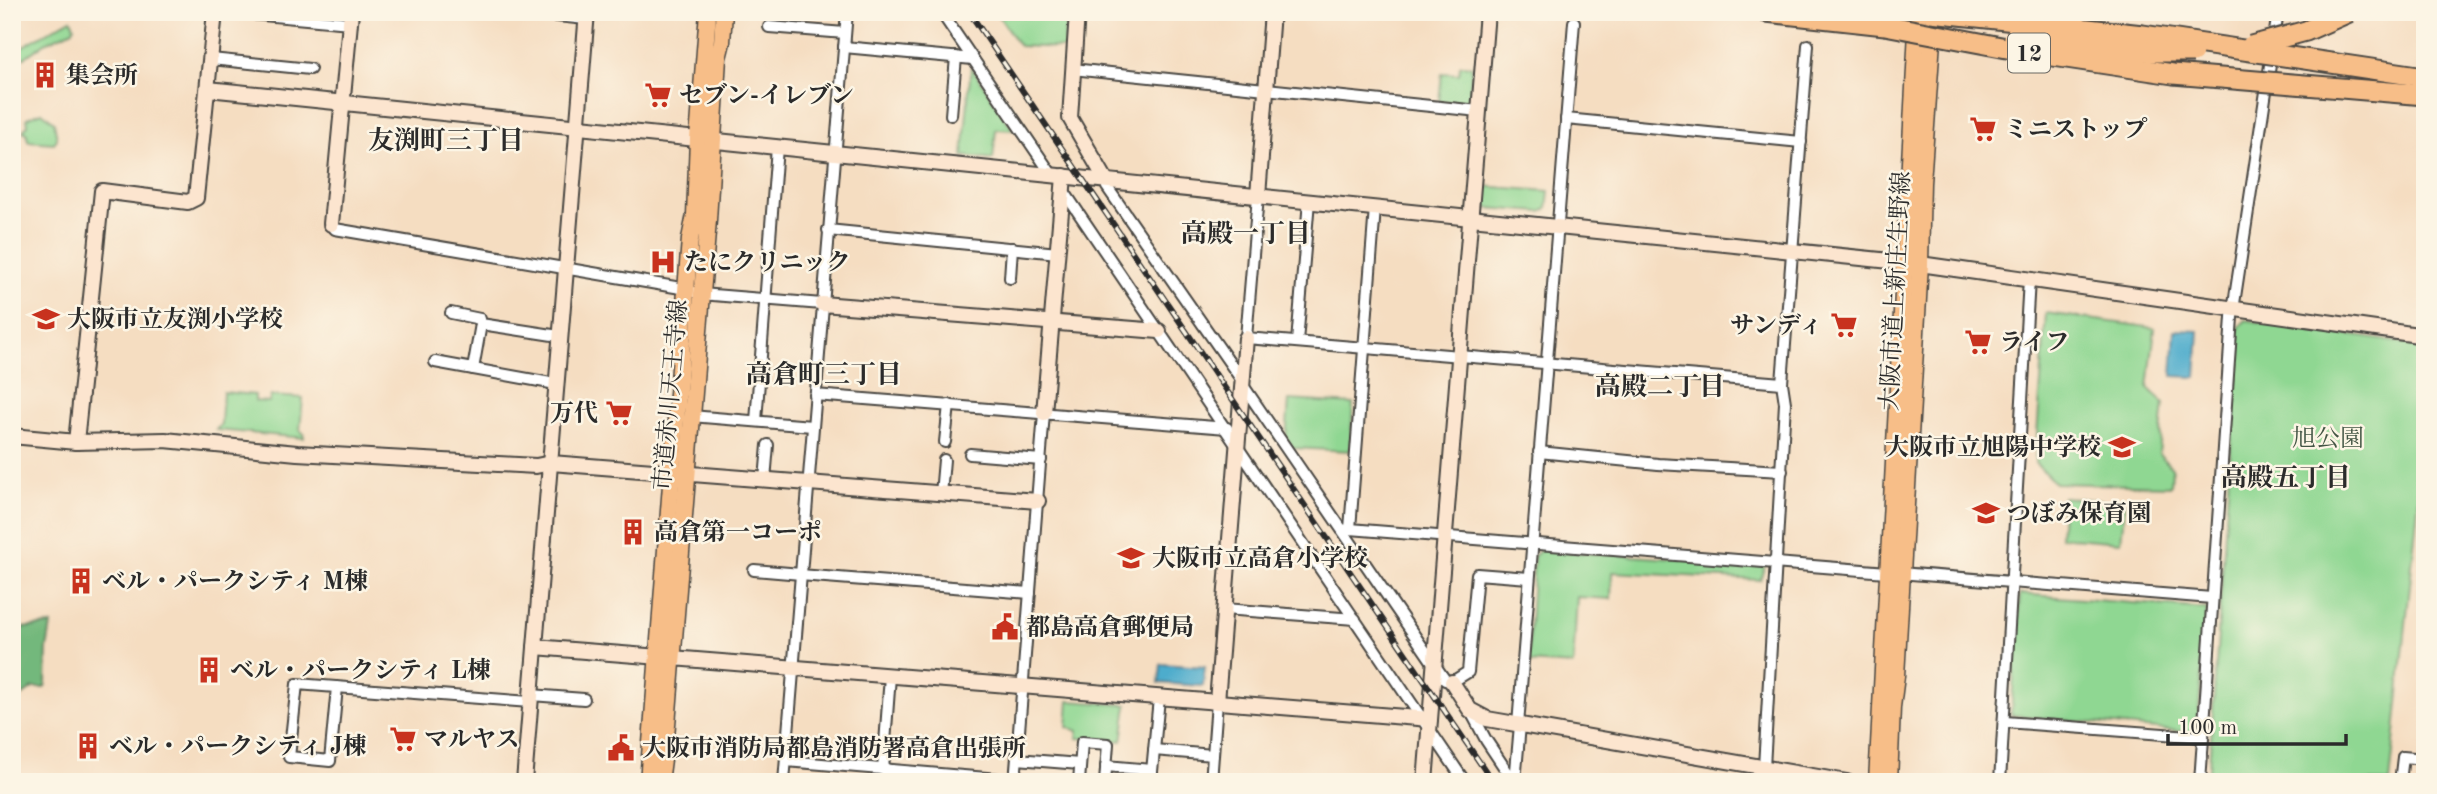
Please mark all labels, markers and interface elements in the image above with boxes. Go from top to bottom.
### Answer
road number: 12 [2008,34,2050,72]
building icon: 集会所 [30,60,60,90]
place label: 集会所 [66,62,138,89]
supermarket icon: セブン-イレブン [643,80,673,110]
place label: セブン-イレブン [679,82,854,109]
supermarket icon: ミニストップ [1968,114,1998,144]
place label: ミニストップ [2004,117,2148,143]
district label: 友渕町三丁目 [368,126,524,155]
street label: 大阪市道上新庄生野線 [1876,170,1915,412]
district label: 高殿一丁目 [1181,219,1311,248]
hospital icon: たにクリニック [648,247,678,277]
place label: たにクリニック [684,250,851,276]
street label: 市道赤川天王寺線 [649,298,692,492]
school or university icon: 大阪市立友渕小学校 [31,304,61,334]
place label: 大阪市立友渕小学校 [67,306,283,333]
supermarket icon: サンディ [1829,310,1859,340]
place label: サンディ [1730,313,1823,339]
supermarket icon: ライフ [1963,327,1993,357]
place label: ライフ [1999,330,2070,356]
district label: 高倉町三丁目 [746,360,902,389]
district label: 高殿二丁目 [1595,372,1725,401]
supermarket icon: 万代 [604,398,634,428]
place label: 万代 [550,400,598,427]
park label: 旭公園 [2292,425,2364,452]
school or university icon: 大阪市立旭陽中学校 [2107,432,2137,462]
place label: 大阪市立旭陽中学校 [1885,434,2101,461]
district label: 高殿五丁目 [2221,463,2351,492]
school or university icon: つぼみ保育園 [1971,498,2001,528]
place label: つぼみ保育園 [2007,500,2151,527]
building icon: 高倉第一コーポ [618,517,648,547]
place label: 高倉第一コーポ [654,519,822,546]
school or university icon: 大阪市立高倉小学校 [1116,543,1146,573]
place label: 大阪市立高倉小学校 [1152,545,1368,572]
building icon: ベル・パークシティ M棟 [66,566,96,596]
place label: ベル・パークシティ M棟 [102,568,368,595]
public building icon: 都島高倉郵便局 [990,612,1020,642]
place label: 都島高倉郵便局 [1026,614,1194,641]
building icon: ベル・パークシティ L棟 [194,655,224,685]
place label: ベル・パークシティ L棟 [230,657,491,684]
scale bar [2168,703,2346,747]
text: 100 m [2178,718,2237,739]
supermarket icon: マルヤス [388,724,418,754]
place label: マルヤス [424,728,520,753]
building icon: ベル・パークシティ J棟 [73,731,103,761]
place label: ベル・パークシティ J棟 [109,733,367,760]
public building icon: 大阪市消防局都島消防署高倉出張所 [606,733,636,763]
place label: 大阪市消防局都島消防署高倉出張所 [642,735,1026,762]

